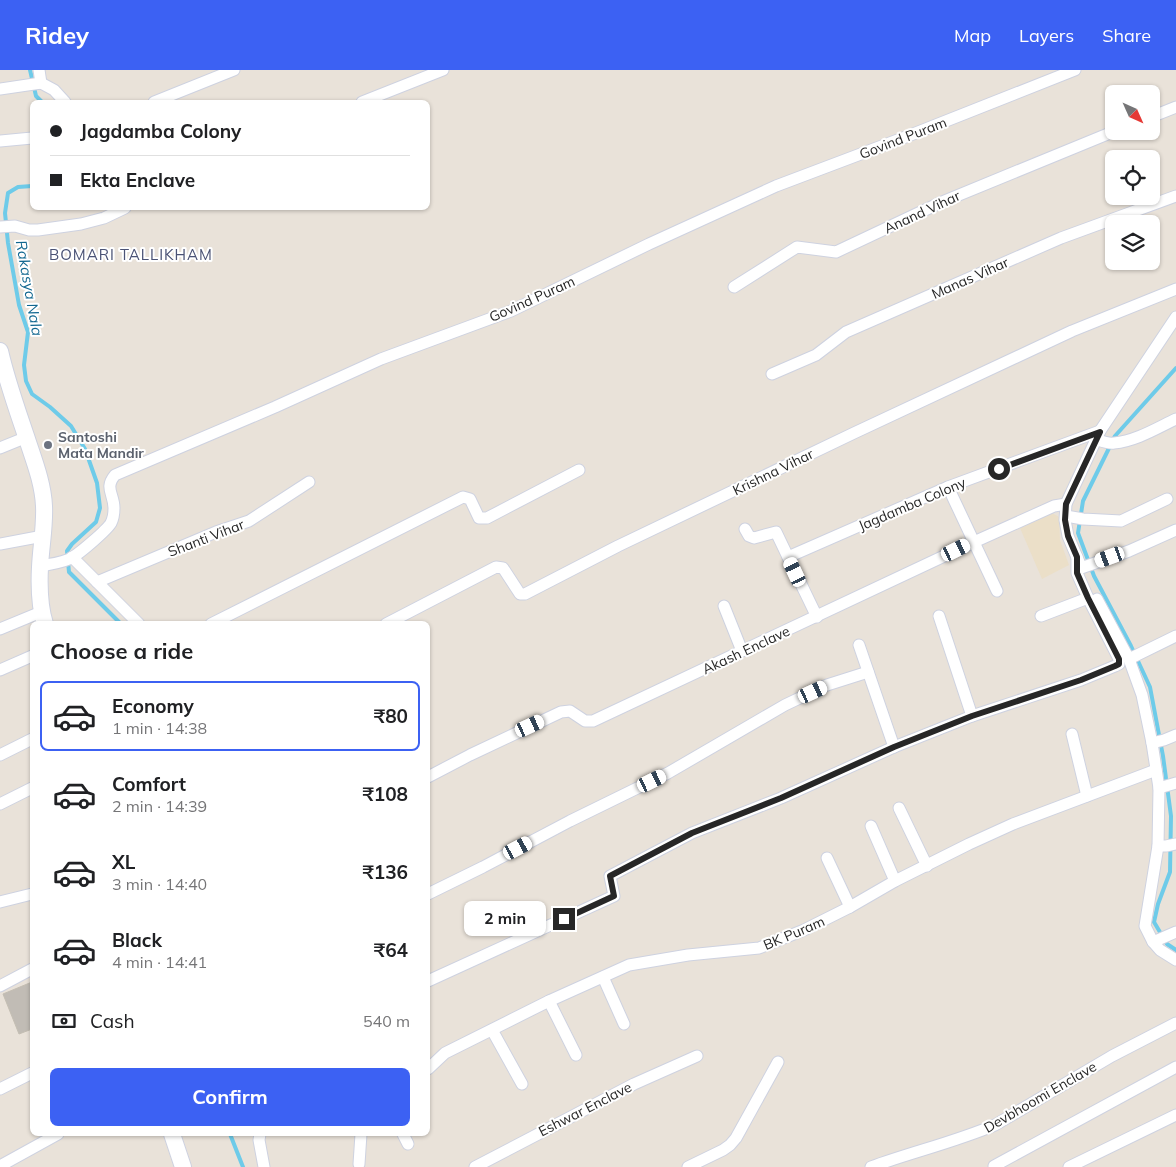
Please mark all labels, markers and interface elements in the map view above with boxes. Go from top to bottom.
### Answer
text: Ridey [25,20,89,50]
text: Map [954,24,991,47]
text: Layers [1019,24,1074,47]
text: Share [1102,24,1151,47]
north arrow [1105,85,1160,140]
map controls [1105,85,1160,270]
street label: Govind Puram [857,113,949,163]
text: Jagdamba Colony [80,119,241,143]
button: locate [1105,150,1160,205]
text: Ekta Enclave [80,168,195,192]
street label: Anand Vihar [881,186,964,237]
button: layers [1105,215,1160,270]
water label: Rakasya Nala [12,239,47,337]
district label: BOMARI TALLIKHAM [49,245,213,264]
street label: Manas Vihar [929,253,1012,303]
street label: Govind Puram [486,272,578,326]
place label: Santoshi Mata Mandir [58,428,144,462]
marker: Santoshi Mata Mandir [42,439,54,451]
street label: Krishna Vihar [730,444,817,499]
route start [988,458,1010,480]
street label: Jagdamba Colony [856,473,969,535]
street label: Shanti Vihar [165,515,248,561]
car [939,537,972,563]
car [1093,545,1126,569]
car [781,555,808,589]
street label: Akash Enclave [699,622,793,678]
text: Choose a ride [50,637,193,665]
car [796,679,829,705]
icon: car [52,694,97,739]
text: Economy [112,694,194,718]
text: ₹80 [374,704,408,728]
car [513,713,546,739]
text: 1 min · 14:38 [112,718,207,738]
car [635,768,668,794]
icon: car [52,772,97,817]
text: Comfort [112,772,186,796]
text: ₹108 [362,782,408,806]
text: 2 min · 14:39 [112,796,207,816]
car [501,834,534,862]
icon: car [52,850,97,895]
text: XL [112,850,135,874]
text: ₹136 [362,860,408,884]
text: 3 min · 14:40 [112,874,207,894]
callout: 2 min [464,902,546,936]
text: 2 min [484,908,526,928]
route end [553,908,575,930]
street label: BK Puram [761,912,827,954]
icon: car [52,928,97,973]
text: Black [112,928,162,952]
text: ₹64 [374,938,408,962]
text: 4 min · 14:41 [112,952,207,972]
icon: cash [50,1007,78,1035]
text: Cash [90,1009,135,1033]
text: 540 m [363,1011,410,1031]
street label: Devbhoomi Enclave [980,1057,1100,1137]
button: Confirm [50,1068,410,1126]
street label: Eshwar Enclave [535,1078,635,1140]

